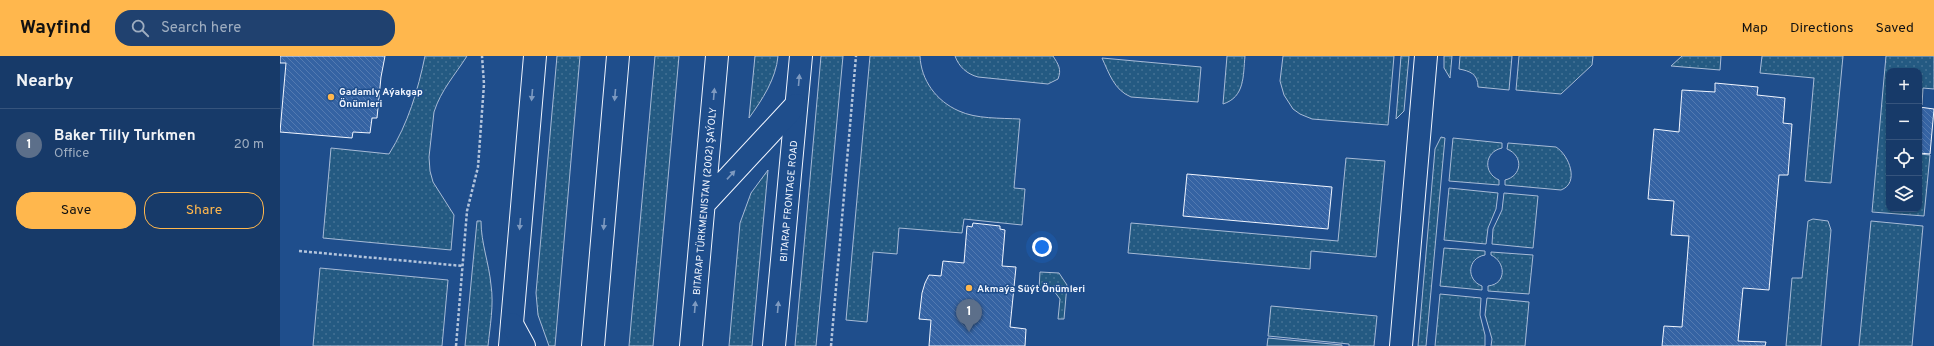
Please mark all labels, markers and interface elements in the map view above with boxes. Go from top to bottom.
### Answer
search box [115,10,395,46]
text: Wayfind [20,16,91,40]
icon: search [129,17,151,39]
text: Search here [161,19,241,38]
text: Map [1742,20,1768,37]
text: Directions [1790,20,1854,37]
text: Saved [1876,20,1914,37]
map controls [1886,68,1922,212]
button: + [1886,68,1922,104]
text: Nearby [16,71,73,93]
one-way arrow [795,74,802,86]
place label: Gadamly Aýakgap Önümleri [339,86,423,111]
one-way arrow [710,88,717,100]
one-way arrow [528,89,535,101]
one-way arrow [611,89,618,101]
marker: Gadamly Aýakgap Önümleri [326,92,336,102]
button: − [1886,104,1922,140]
street label: BITARAP TÜRKMENISTAN (2002) ŞAÝOLY [691,106,720,296]
text: Baker Tilly Turkmen [54,127,196,146]
text: 1 [26,137,32,153]
text: 20 m [234,137,264,153]
street label: BITARAP FRONTAGE ROAD [778,140,801,262]
button: locate [1886,140,1922,176]
text: Office [54,146,89,162]
one-way arrow [726,170,736,180]
button: layers [1886,176,1922,212]
button: Save [16,192,136,229]
button: Share [144,192,264,229]
one-way arrow [517,218,524,230]
one-way arrow [600,218,607,230]
your location [1032,237,1052,257]
place label: Akmaýa Süýt Önümleri [977,282,1085,296]
marker: Akmaýa Süýt Önümleri [964,283,974,293]
pin: 1 [956,299,982,332]
one-way arrow [691,301,698,313]
one-way arrow [774,301,781,313]

